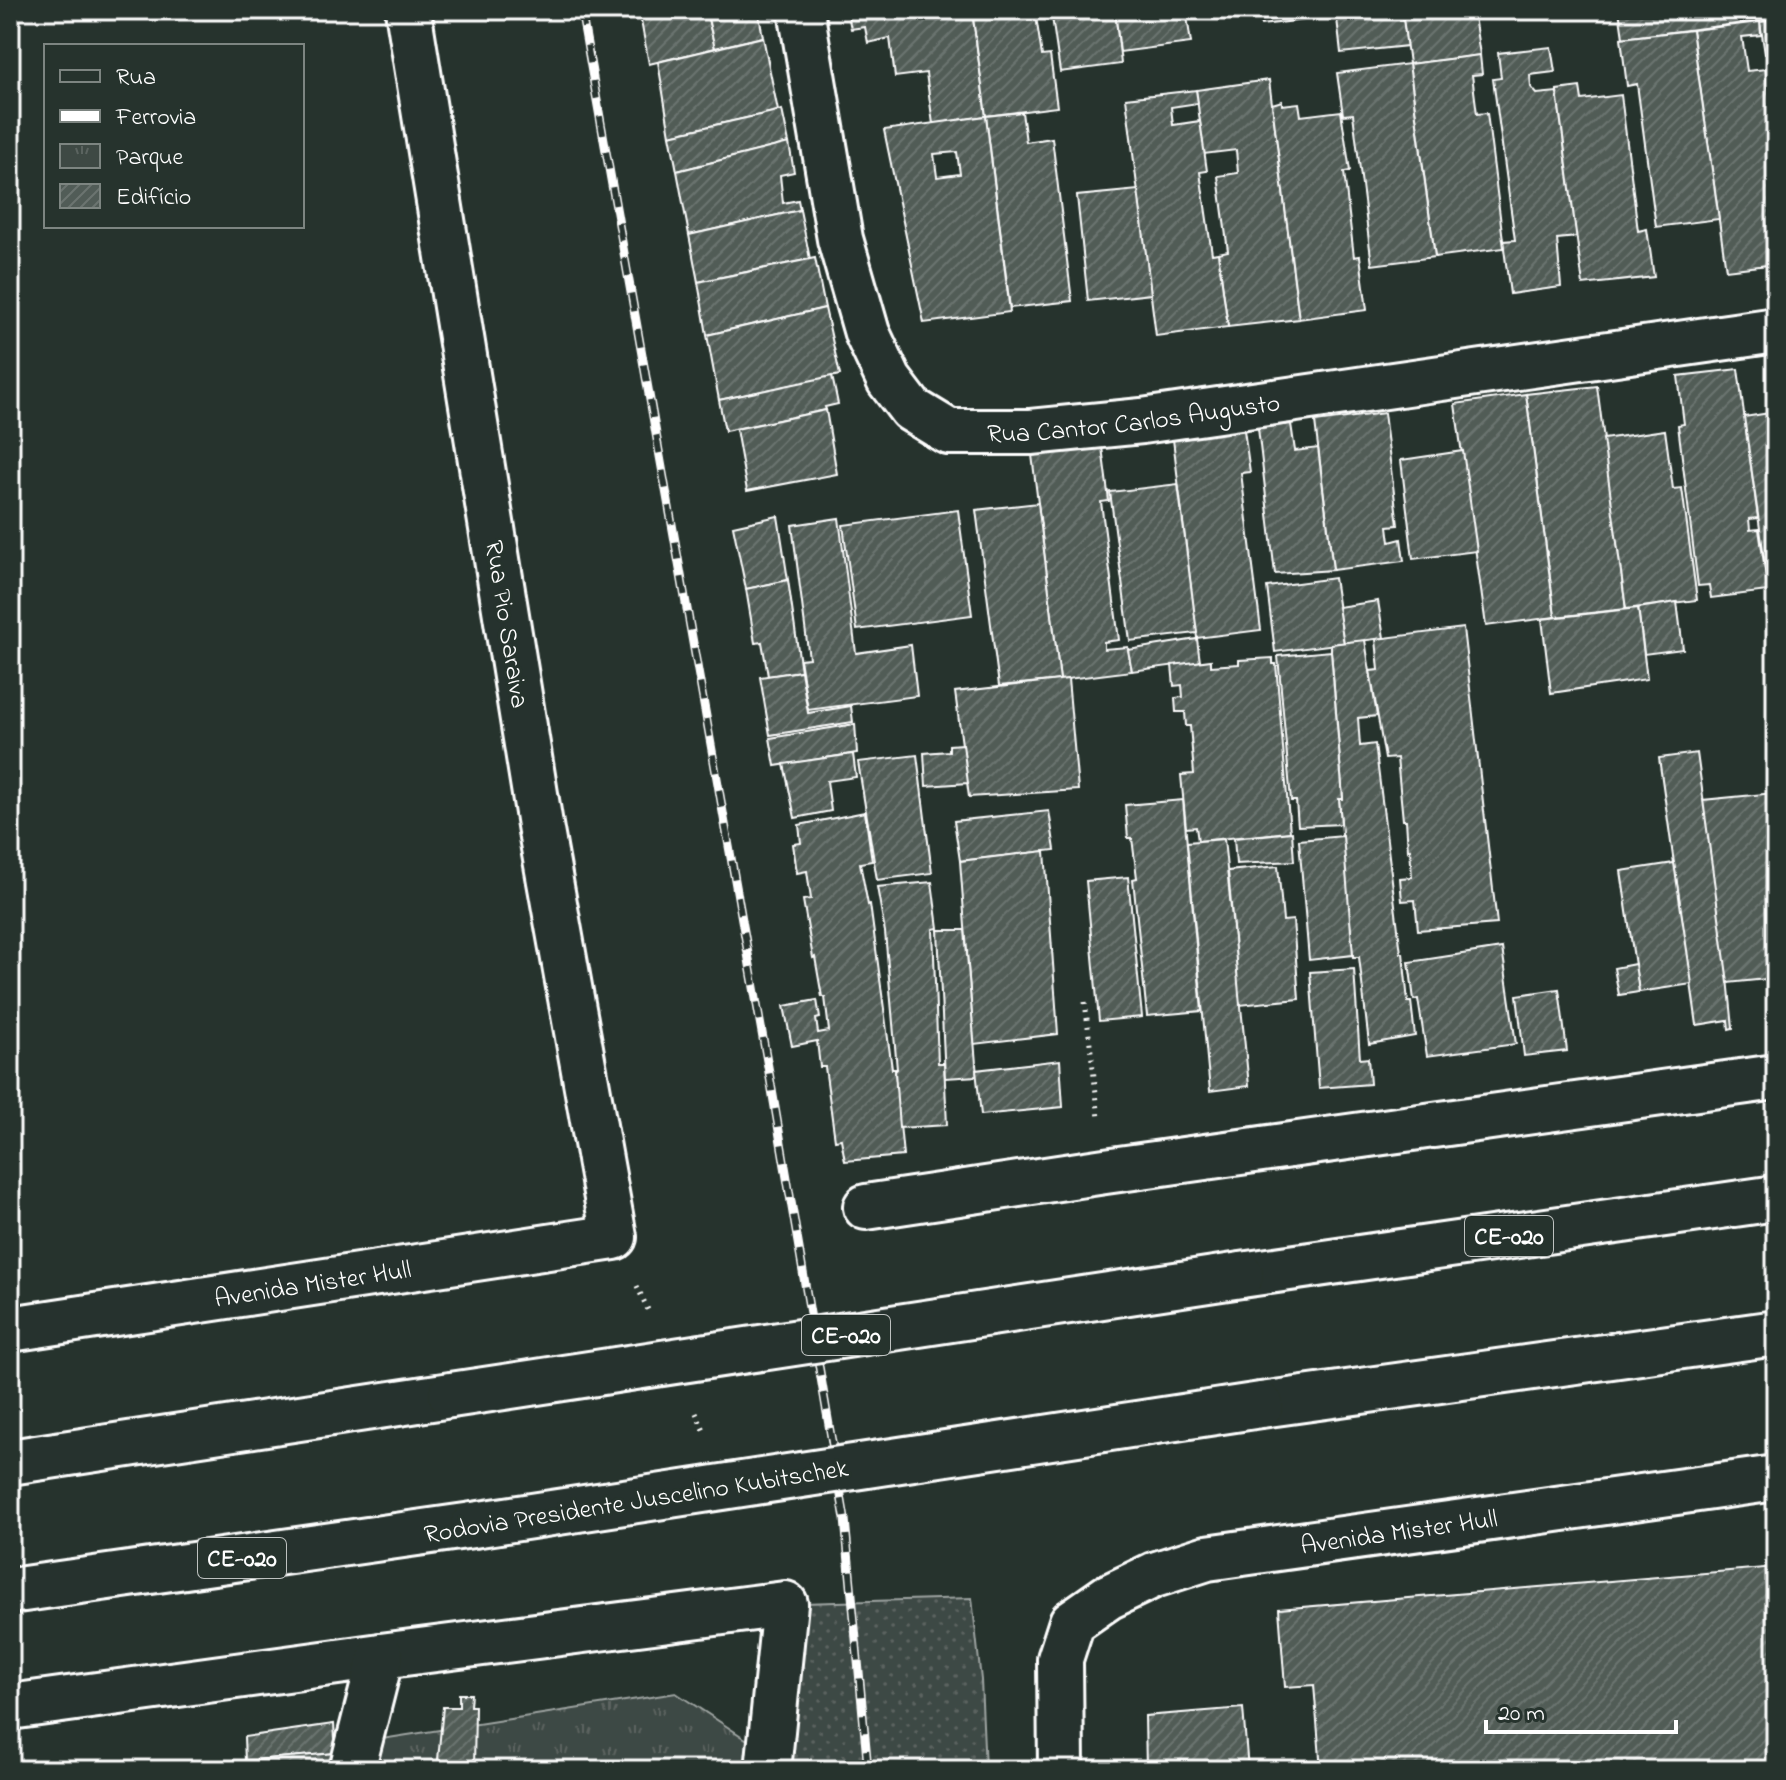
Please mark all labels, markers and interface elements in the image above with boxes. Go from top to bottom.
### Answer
legend [44,44,304,228]
text: Rua [116,61,156,96]
text: Ferrovia [115,101,196,136]
text: Parque [116,141,183,176]
text: Edifício [116,181,191,216]
street label: Rua Cantor Carlos Augusto [987,385,1283,454]
street label: Rua Pio Saraiva [473,538,537,711]
road number: CE-020 [1465,1216,1553,1256]
street label: Avenida Mister Hull [212,1252,414,1320]
road number: CE-020 [802,1315,890,1355]
street label: Rodovia Presidente Juscelino Kubitschek [422,1451,852,1555]
street label: Avenida Mister Hull [1298,1501,1500,1567]
road number: CE-020 [198,1538,286,1578]
scale bar [1486,1684,1676,1734]
text: 20 m [1498,1697,1545,1732]

